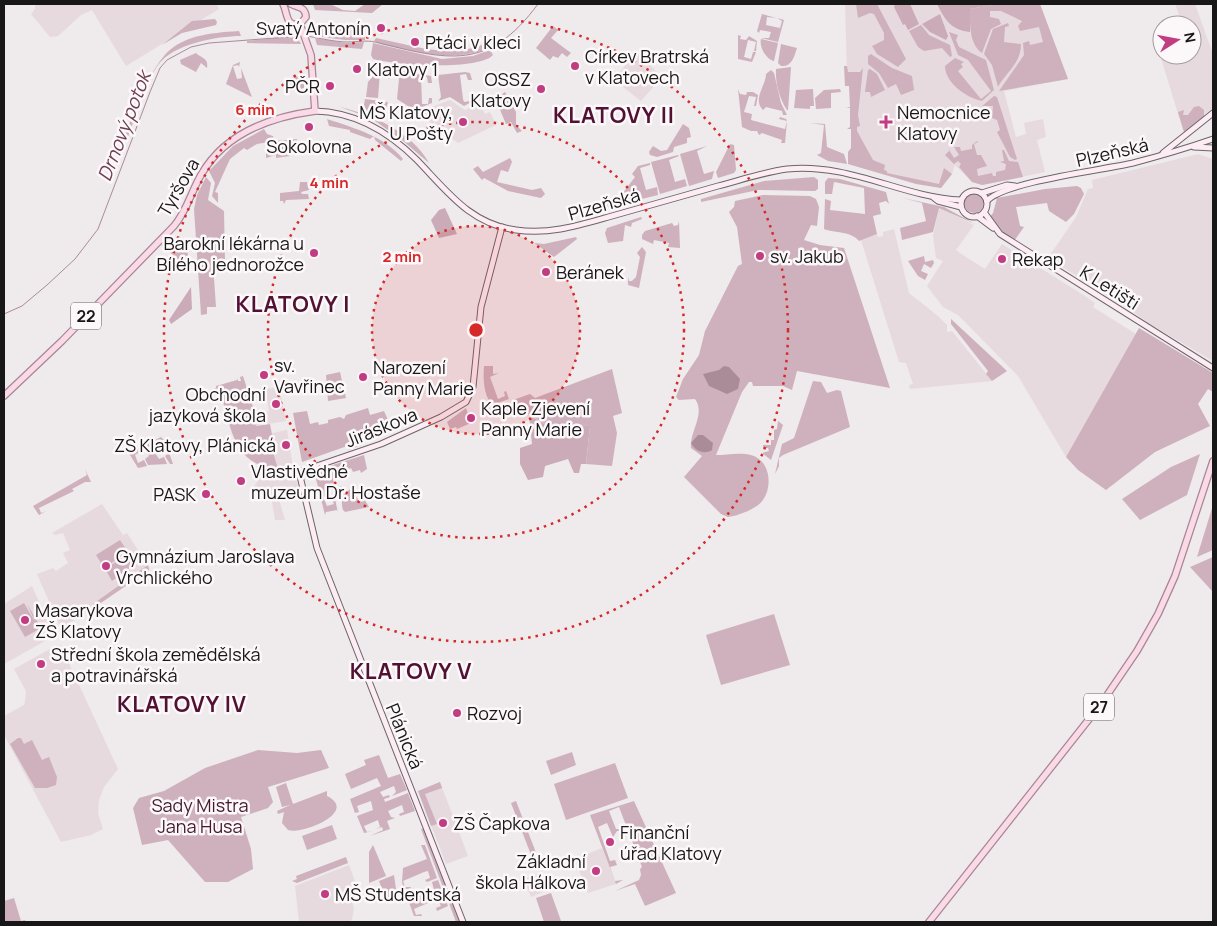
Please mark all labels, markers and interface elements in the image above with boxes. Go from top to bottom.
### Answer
north arrow [1152,15,1202,65]
place label: Svatý Antonín [256,16,371,40]
marker: Svatý Antonín [375,22,387,34]
place label: Ptáci v kleci [425,30,521,54]
text: N [1180,31,1201,44]
marker: Ptáci v kleci [409,36,421,48]
place label: Církev Bratrská v Klatovech [585,44,709,89]
place label: Klatovy 1 [367,57,438,81]
marker: Církev Bratrská v Klatovech [569,60,581,72]
marker: Klatovy 1 [351,63,363,75]
water label: Drnový potok [91,65,158,185]
place label: OSSZ Klatovy [470,67,531,112]
place label: PČR [285,74,320,98]
marker: PČR [324,80,336,92]
marker: OSSZ Klatovy [535,83,547,95]
text: 6 min [235,99,275,120]
place label: MŠ Klatovy, U Pošty [359,100,453,145]
district label: KLATOVY II [553,100,675,130]
place label: Nemocnice Klatovy [897,100,991,145]
marker: Nemocnice Klatovy [879,115,893,129]
marker: MŠ Klatovy, U Pošty [457,116,469,128]
marker: Sokolovna [303,121,315,133]
street label: Plzeňská [1074,132,1150,172]
place label: Sokolovna [266,134,352,158]
street label: Tyršova [152,154,204,220]
text: 4 min [309,172,349,193]
street label: Plzeňská [565,182,643,226]
place label: Barokní lékárna u Bílého jednorožce [157,231,304,276]
place label: sv. Jakub [770,244,844,268]
text: 2 min [382,246,422,267]
marker: Barokní lékárna u Bílého jednorožce [308,247,320,259]
place label: Rekap [1012,247,1063,271]
marker: sv. Jakub [754,250,766,262]
marker: Rekap [996,253,1008,265]
street label: K Letišti [1076,259,1144,315]
place label: Beránek [556,260,625,284]
marker: Beránek [540,266,552,278]
district label: KLATOVY I [236,289,350,319]
road number: 22 [71,302,101,330]
centre of rings [467,321,485,339]
place label: sv. Vavřinec [274,353,345,398]
place label: Narození Panny Marie [373,355,474,400]
marker: sv. Vavřinec [258,369,270,381]
marker: Narození Panny Marie [357,371,369,383]
place label: Obchodní jazyková škola [147,382,266,427]
place label: Kaple Zjevení Panny Marie [481,396,590,441]
marker: Obchodní jazyková škola [270,398,282,410]
street label: Jiráskova [341,402,421,452]
marker: Kaple Zjevení Panny Marie [465,412,477,424]
place label: ZŠ Klatovy, Plánická [114,433,276,457]
marker: ZŠ Klatovy, Plánická [280,439,292,451]
place label: Vlastivědné muzeum Dr. Hostaše [251,459,421,504]
marker: Vlastivědné muzeum Dr. Hostaše [235,475,247,487]
place label: PASK [153,482,196,506]
marker: PASK [200,488,212,500]
place label: Gymnázium Jaroslava Vrchlického [116,544,295,589]
marker: Gymnázium Jaroslava Vrchlického [100,560,112,572]
place label: Masarykova ZŠ Klatovy [35,598,133,643]
marker: Masarykova ZŠ Klatovy [19,614,31,626]
place label: Střední škola zemědělská a potravinářská [51,642,261,687]
district label: KLATOVY V [350,656,472,686]
marker: Střední škola zemědělská a potravinářská [35,658,47,670]
district label: KLATOVY IV [117,689,247,719]
road number: 27 [1084,694,1114,720]
street label: Plánická [381,700,429,772]
place label: Rozvoj [467,701,522,725]
marker: Rozvoj [451,707,463,719]
park label: Sady Mistra Jana Husa [152,793,248,838]
place label: ZŠ Čapkova [453,811,550,835]
marker: ZŠ Čapkova [437,817,449,829]
place label: Finanční úřad Klatovy [620,820,722,865]
marker: Finanční úřad Klatovy [604,836,616,848]
place label: Základní škola Hálkova [475,849,586,894]
marker: Základní škola Hálkova [590,865,602,877]
place label: MŠ Studentská [335,882,461,906]
marker: MŠ Studentská [319,888,331,900]

